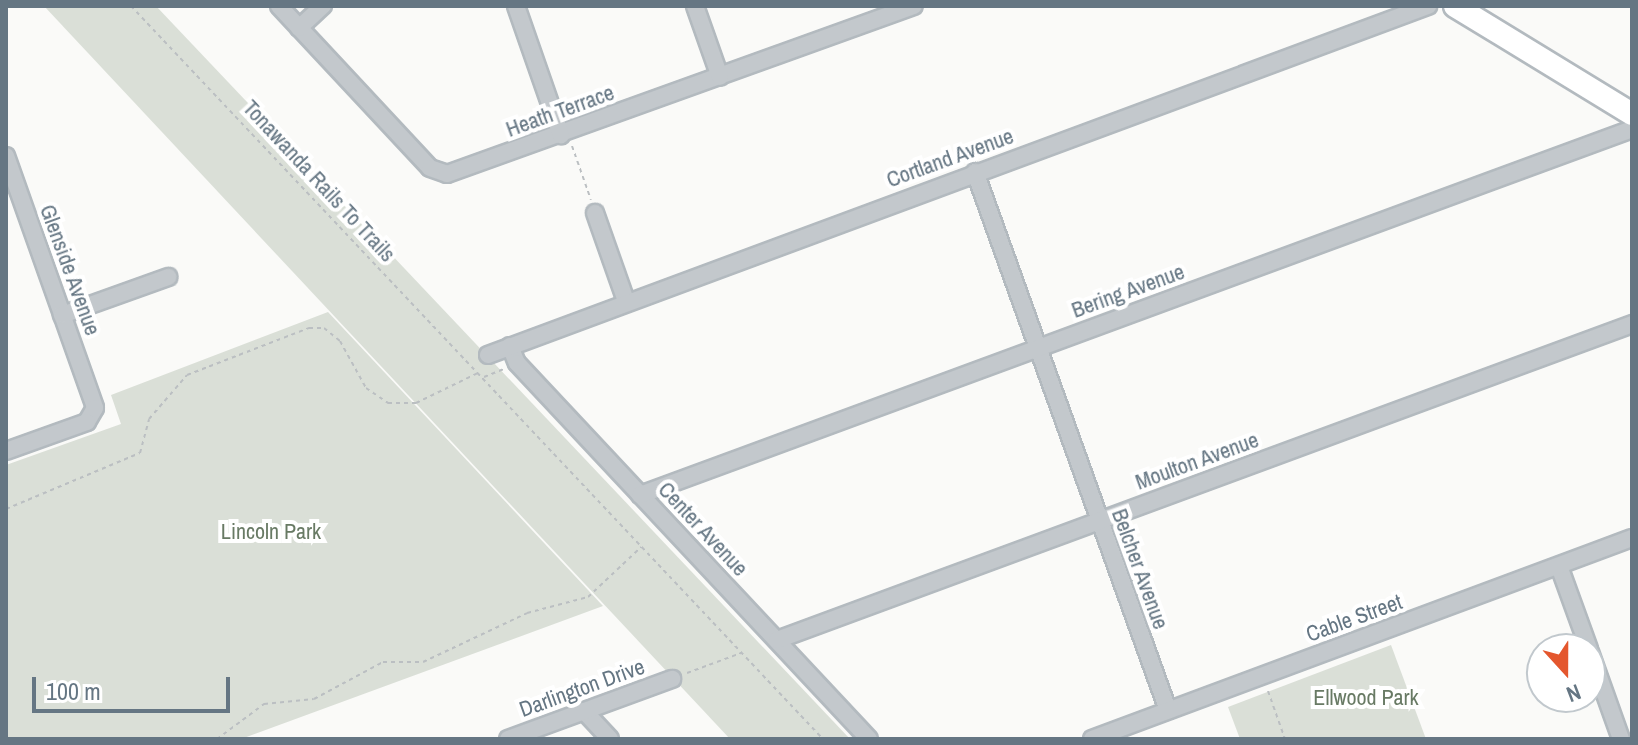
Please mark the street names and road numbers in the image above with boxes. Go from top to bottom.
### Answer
street label: Heath Terrace [502,79,618,143]
street label: Tonawanda Rails To Trails [237,95,401,267]
street label: Cortland Avenue [882,123,1018,193]
street label: Glenside Avenue [34,201,106,339]
street label: Bering Avenue [1068,258,1188,324]
street label: Moulton Avenue [1131,426,1263,496]
street label: Center Avenue [652,476,754,582]
street label: Belcher Avenue [1106,505,1174,633]
street label: Cable Street [1302,588,1406,648]
street label: Darlington Drive [516,653,648,723]

